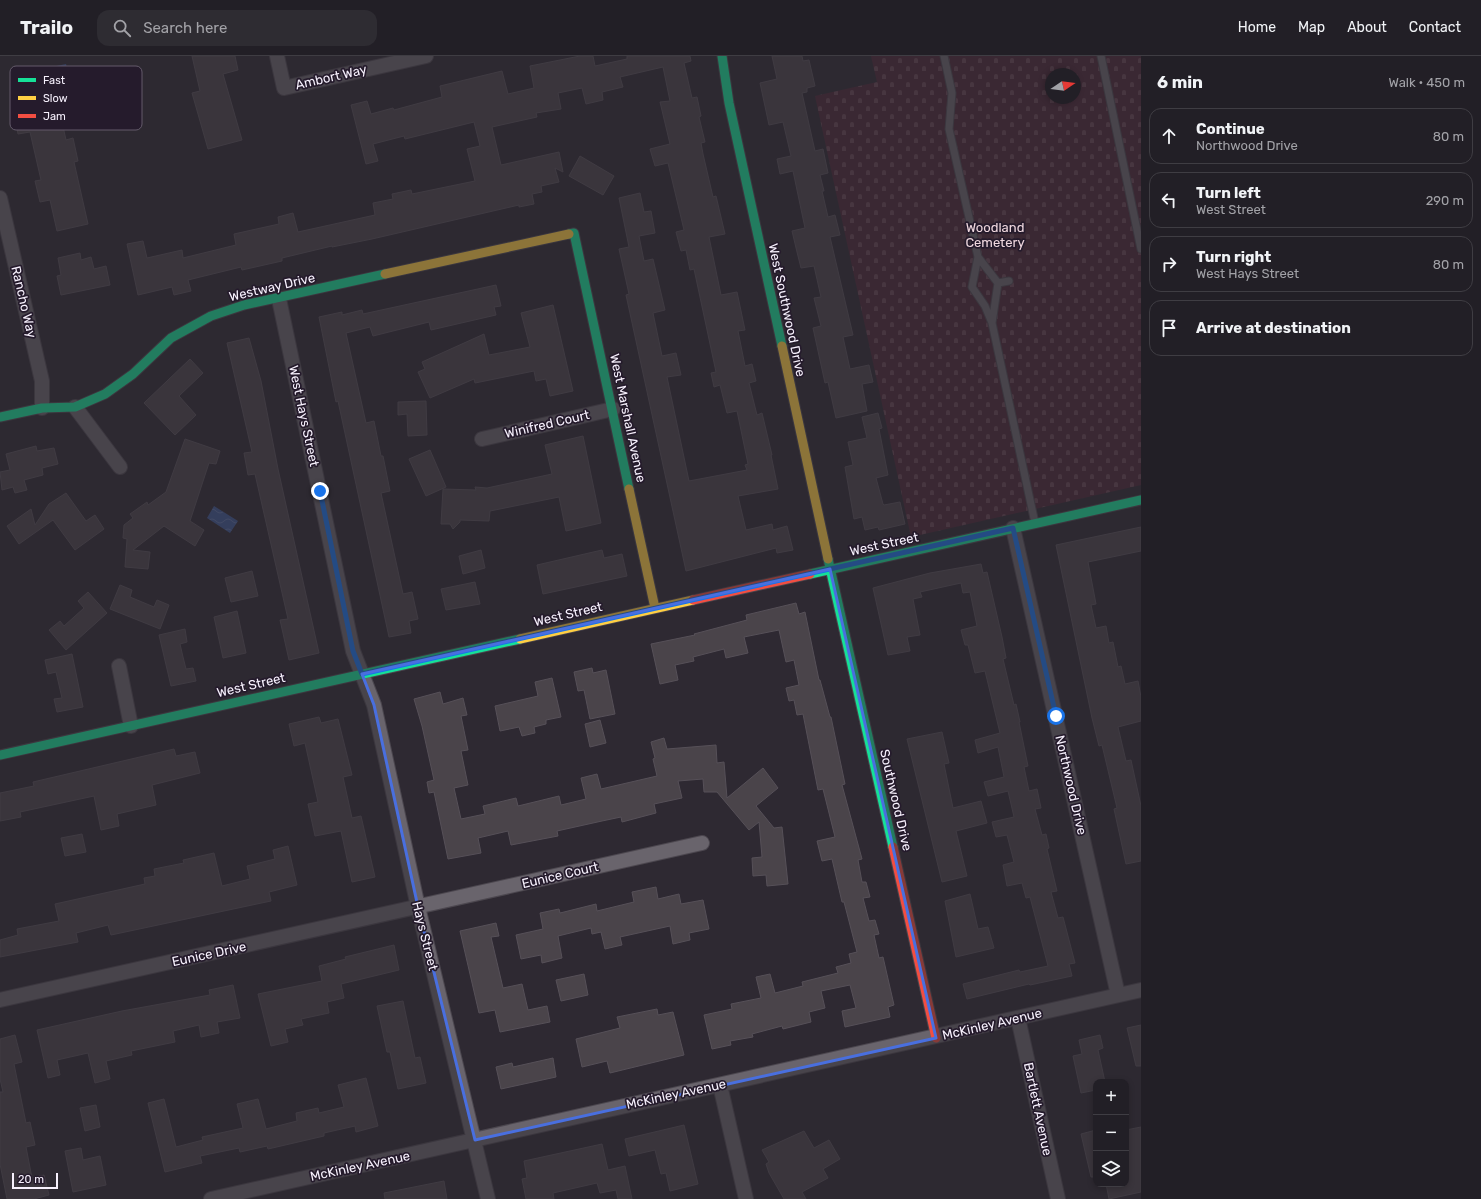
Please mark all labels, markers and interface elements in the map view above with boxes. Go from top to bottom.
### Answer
search box [97,10,377,46]
text: Trailo [20,16,73,39]
icon: search [111,17,133,39]
text: Search here [143,19,227,37]
text: Home [1238,19,1276,36]
text: Map [1298,19,1325,36]
text: About [1347,19,1387,36]
text: Contact [1409,19,1461,36]
street label: Ambort Way [294,62,368,92]
legend [10,66,142,130]
north arrow [1045,68,1081,104]
text: 6 min [1157,72,1203,92]
text: Fast [43,74,66,87]
text: Walk · 450 m [1389,75,1465,90]
text: Slow [43,92,68,105]
text: Jam [43,110,66,123]
text: Continue [1196,120,1265,138]
icon: ahead [1158,125,1180,147]
text: 80 m [1433,129,1464,144]
text: Northwood Drive [1196,138,1298,153]
text: Turn left [1196,184,1261,202]
icon: left [1158,189,1180,211]
text: 290 m [1426,193,1464,208]
text: West Street [1196,202,1266,217]
park label: Woodland Cemetery [965,220,1025,250]
street label: West Southwood Drive [766,242,808,378]
text: Turn right [1196,248,1271,266]
icon: right [1158,253,1180,275]
text: 80 m [1433,257,1464,272]
street label: Rancho Way [8,265,40,339]
text: West Hays Street [1196,266,1299,281]
street label: Westway Drive [228,270,316,304]
icon: arrive [1158,317,1180,339]
text: Arrive at destination [1196,319,1351,337]
street label: West Marshall Avenue [607,352,649,484]
street label: West Hays Street [286,364,322,468]
street label: Winifred Court [503,407,591,441]
route end [311,482,329,500]
street label: West Street [848,529,920,559]
street label: West Street [532,599,604,629]
street label: West Street [215,670,287,700]
route start [1047,707,1065,725]
street label: Northwood Drive [1052,734,1090,836]
street label: Southwood Drive [877,748,915,852]
street label: Eunice Court [520,859,600,891]
street label: Hays Street [409,900,441,972]
street label: Eunice Drive [170,939,248,969]
street label: McKinley Avenue [941,1005,1043,1043]
street label: Bartlett Avenue [1021,1061,1055,1157]
street label: McKinley Avenue [625,1076,727,1112]
map controls [1093,1079,1129,1187]
button: + [1093,1079,1129,1115]
button: − [1093,1115,1129,1151]
street label: McKinley Avenue [309,1148,411,1184]
button: layers [1093,1151,1129,1187]
scale bar [12,1171,58,1190]
text: 20 m [18,1173,44,1186]

